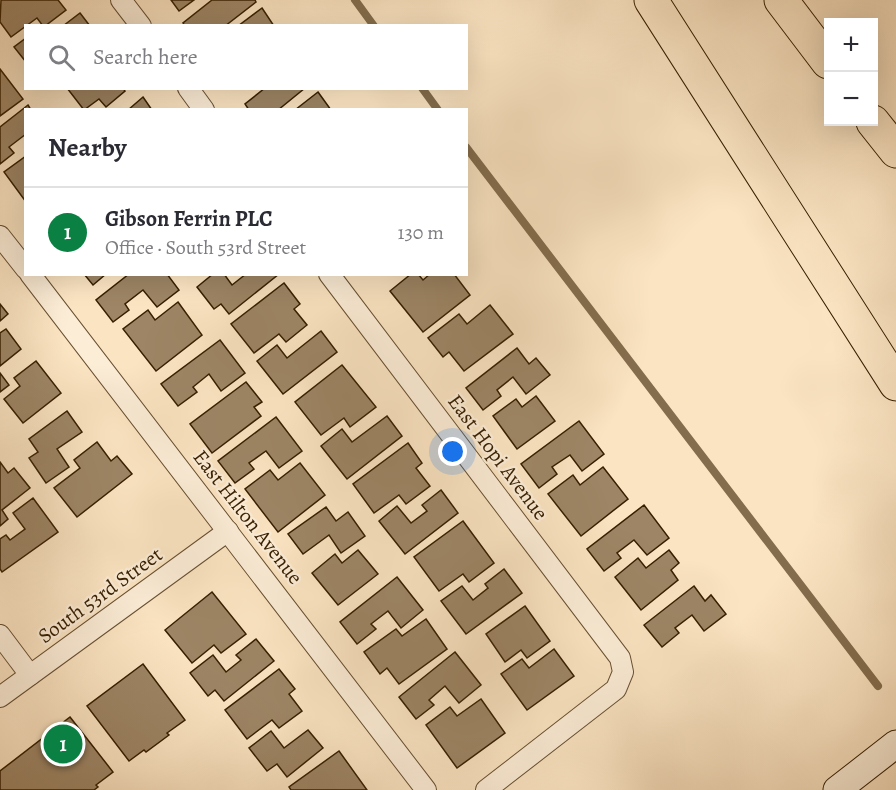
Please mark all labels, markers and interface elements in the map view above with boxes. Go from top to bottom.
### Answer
map controls [824,18,878,126]
button: + [824,18,878,72]
search box [24,24,468,90]
icon: search [45,41,78,74]
text: Search here [93,42,198,72]
button: − [824,72,878,126]
text: Nearby [48,130,127,165]
text: Gibson Ferrin PLC [105,204,273,234]
text: 1 [64,219,71,246]
text: 130 m [398,219,444,246]
text: Office · South 53rd Street [105,234,306,261]
street label: East Hopi Avenue [441,388,555,526]
your location [438,437,467,466]
street label: East Hilton Avenue [187,444,309,590]
street label: South 53rd Street [32,540,168,650]
pin: 1 [44,722,82,766]

